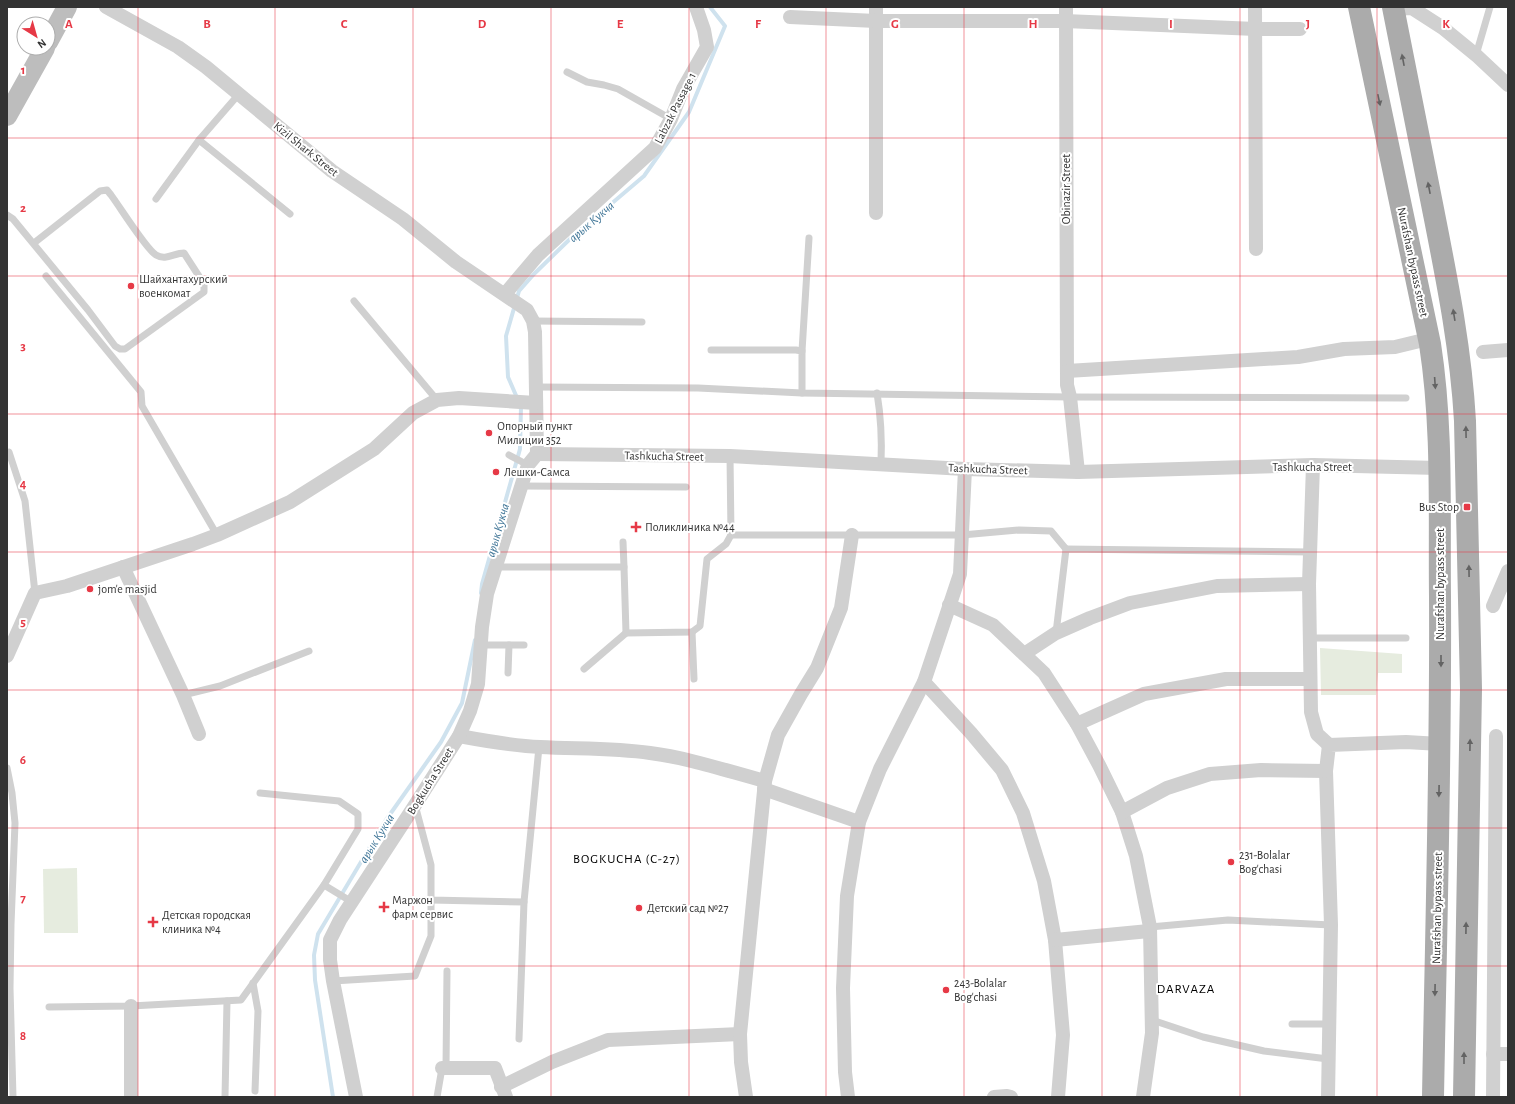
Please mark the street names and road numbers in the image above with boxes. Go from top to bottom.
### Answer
street label: Labzak Passage 1 [652,71,698,145]
street label: Kizil Shark Street [272,119,341,179]
street label: Obinazir Street [1060,154,1072,224]
street label: Nurafshan bypass street [1395,206,1431,318]
street label: Tashkucha Street [624,449,704,463]
street label: Tashkucha Street [1272,461,1352,473]
street label: Tashkucha Street [948,462,1028,476]
street label: Nurafshan bypass street [1434,528,1447,640]
street label: Bogkucha Street [405,745,455,817]
street label: Nurafshan bypass street [1430,852,1445,964]

